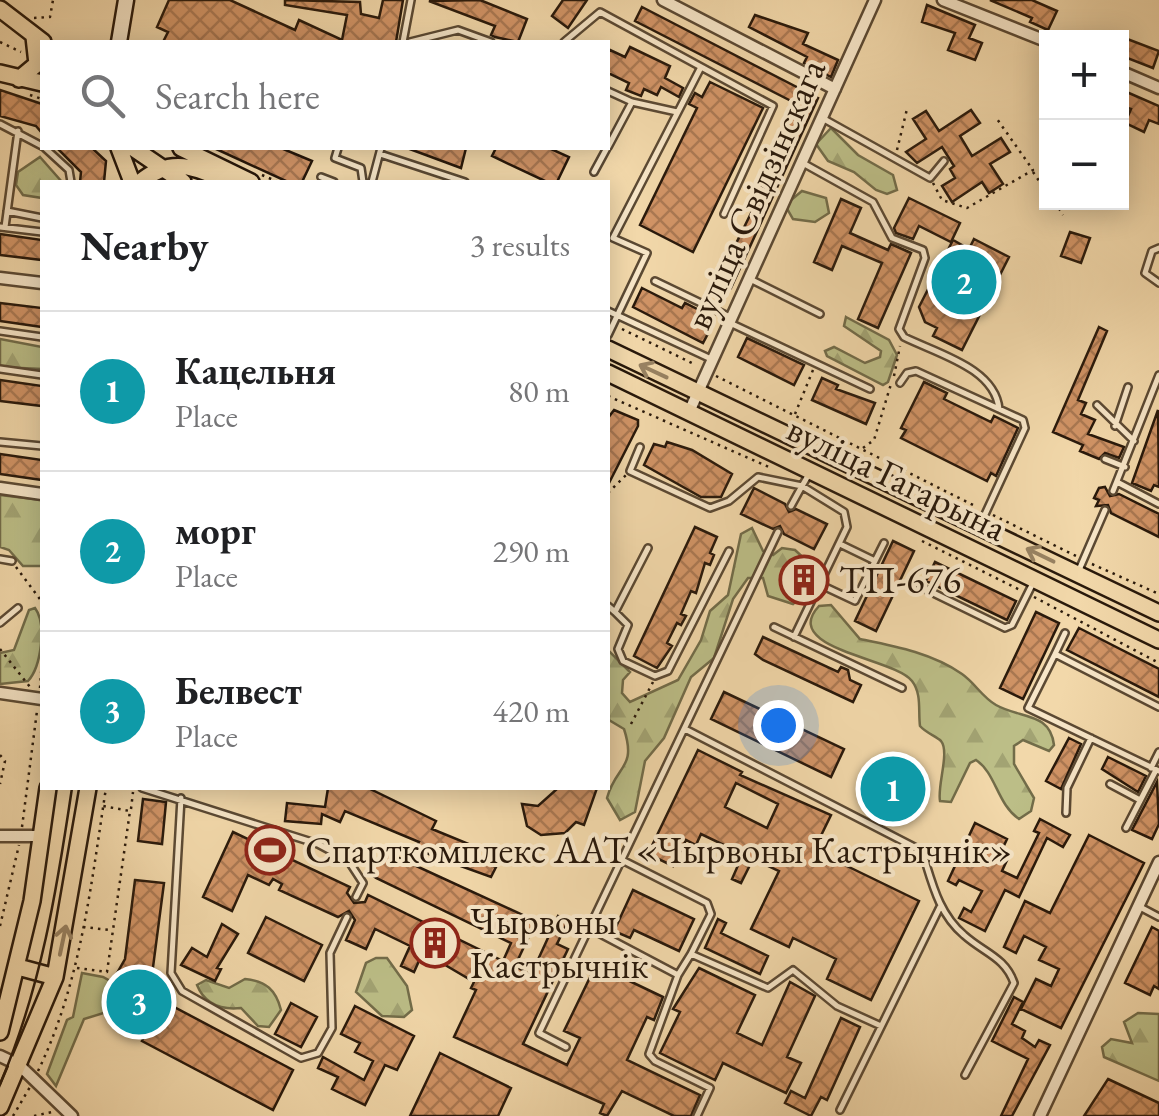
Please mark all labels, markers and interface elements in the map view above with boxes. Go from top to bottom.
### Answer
map controls [1039,30,1129,210]
button: + [1039,30,1129,120]
search box [40,40,610,150]
street label: вуліца Свідзінскага [673,50,836,337]
icon: search [75,68,130,123]
text: Search here [155,71,320,120]
button: − [1039,120,1129,210]
text: Nearby [80,218,209,273]
text: 3 results [470,224,570,266]
pin: 2 [932,244,996,320]
text: Кацельня [175,346,336,395]
one-way arrow [639,360,669,379]
text: 1 [104,370,121,412]
text: 80 m [508,370,570,412]
text: Place [175,395,238,437]
street label: вуліца Гагарына [779,403,1016,552]
text: морг [175,506,256,555]
text: 2 [104,530,121,572]
text: 290 m [493,530,570,572]
one-way arrow [1026,544,1056,563]
building icon: ТП-676 [778,554,830,606]
text: Place [175,555,238,597]
place label: ТП-676 [839,555,961,604]
text: Белвест [175,666,302,715]
text: 3 [104,690,121,732]
text: 420 m [493,690,570,732]
your location [753,700,804,751]
text: Place [175,715,238,757]
pin: 1 [860,752,926,826]
sports icon: Спарткомплекс ААТ «Чырвоны Кастрычнік» [244,824,296,876]
place label: Спарткомплекс ААТ «Чырвоны Кастрычнік» [305,825,1012,874]
place label: Чырвоны Кастрычнік [470,896,649,989]
building icon: Чырвоны Кастрычнік [409,917,461,969]
one-way arrow [55,925,73,957]
pin: 3 [106,964,172,1040]

